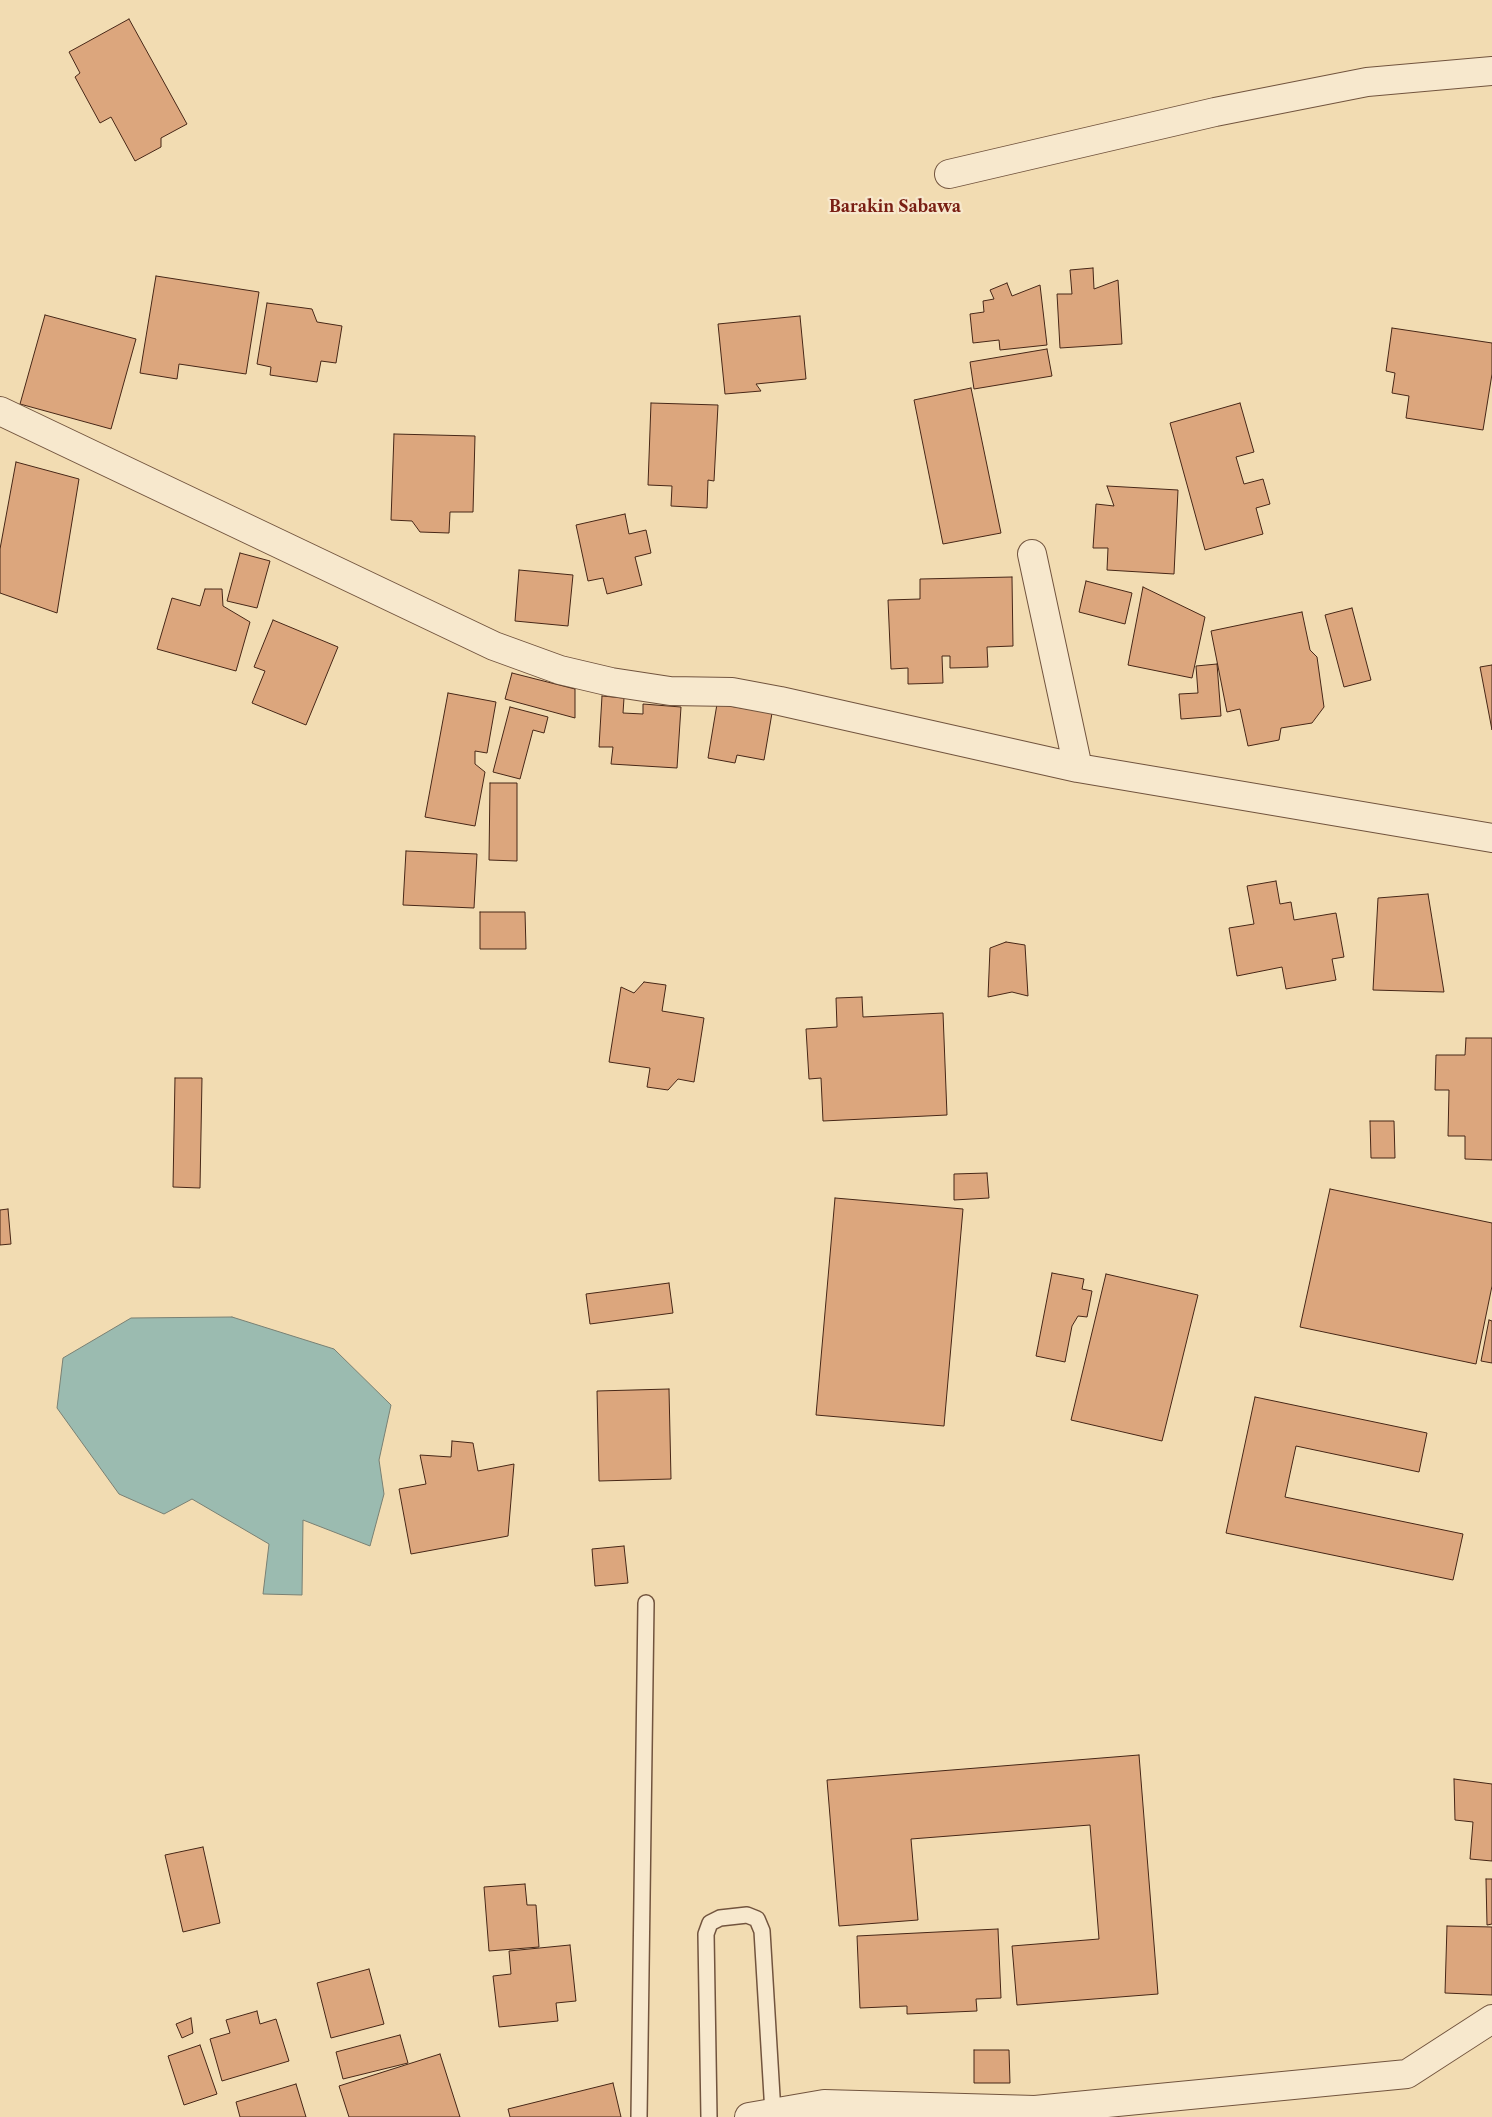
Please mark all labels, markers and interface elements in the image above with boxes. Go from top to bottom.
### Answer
district label: Barakin Sabawa [829,197,961,217]

